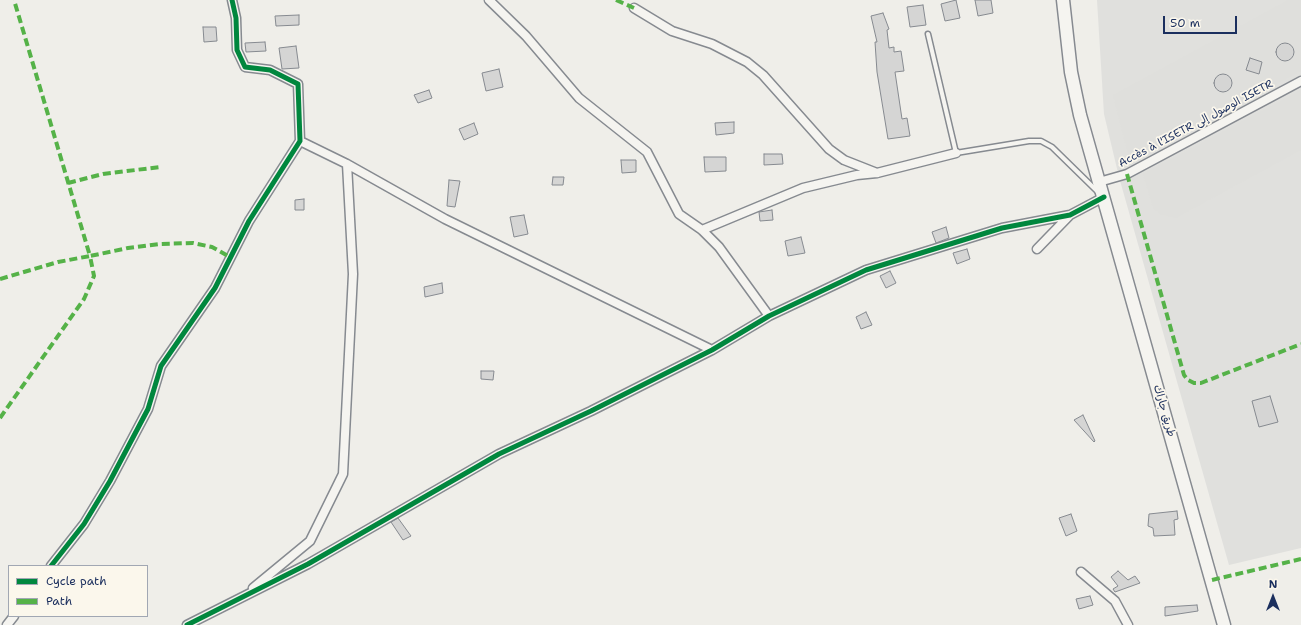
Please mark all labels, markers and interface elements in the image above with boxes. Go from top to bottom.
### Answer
scale bar [1165,8,1239,34]
text: 50 m [1170,15,1200,31]
street label: Accès à l'ISETR الوصول إلى ISETR [1117,78,1275,170]
street label: طريق جاراك [1150,383,1178,439]
legend [8,565,148,617]
text: Cycle path [46,573,107,589]
north arrow [1253,577,1293,617]
text: N [1269,577,1277,592]
text: Path [46,593,72,609]

